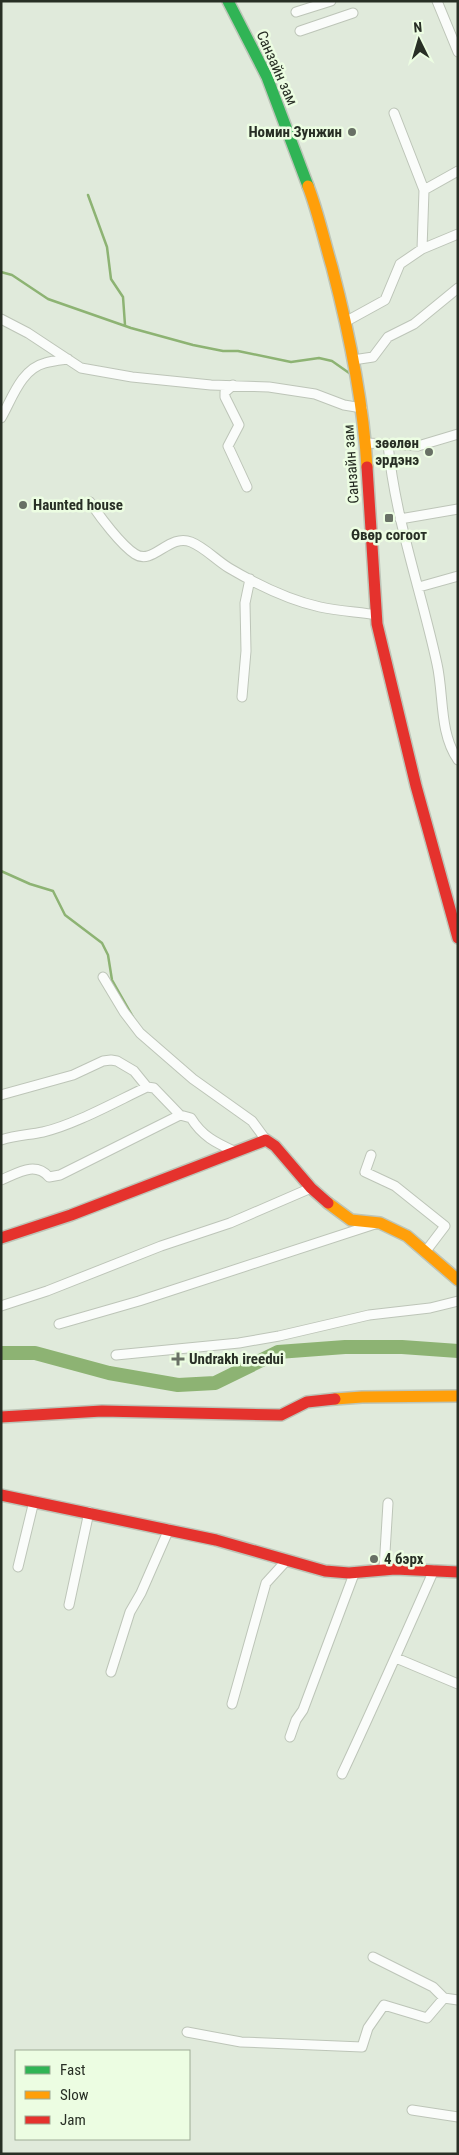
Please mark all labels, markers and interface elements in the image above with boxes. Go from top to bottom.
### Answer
north arrow [394,15,444,65]
text: N [413,19,423,35]
street label: Санзайн зам [253,28,301,108]
place label: Номин Зунжин [248,123,342,141]
marker: Номин Зунжин [346,126,358,138]
street label: Санзайн зам [339,424,363,504]
place label: зөөлөн эрдэнэ [375,434,419,469]
marker: зөөлөн эрдэнэ [423,446,435,458]
place label: Haunted house [33,496,123,514]
marker: Haunted house [17,499,29,511]
marker: Өвөр согоот [383,512,395,524]
place label: Өвөр согоот [351,526,427,544]
place label: Undrakh ireedui [189,1350,284,1368]
marker: Undrakh ireedui [171,1352,185,1366]
place label: 4 бэрх [384,1550,424,1568]
marker: 4 бэрх [368,1553,380,1565]
legend [15,2050,190,2140]
text: Fast [60,2061,85,2079]
text: Slow [60,2086,89,2104]
text: Jam [60,2111,86,2129]

